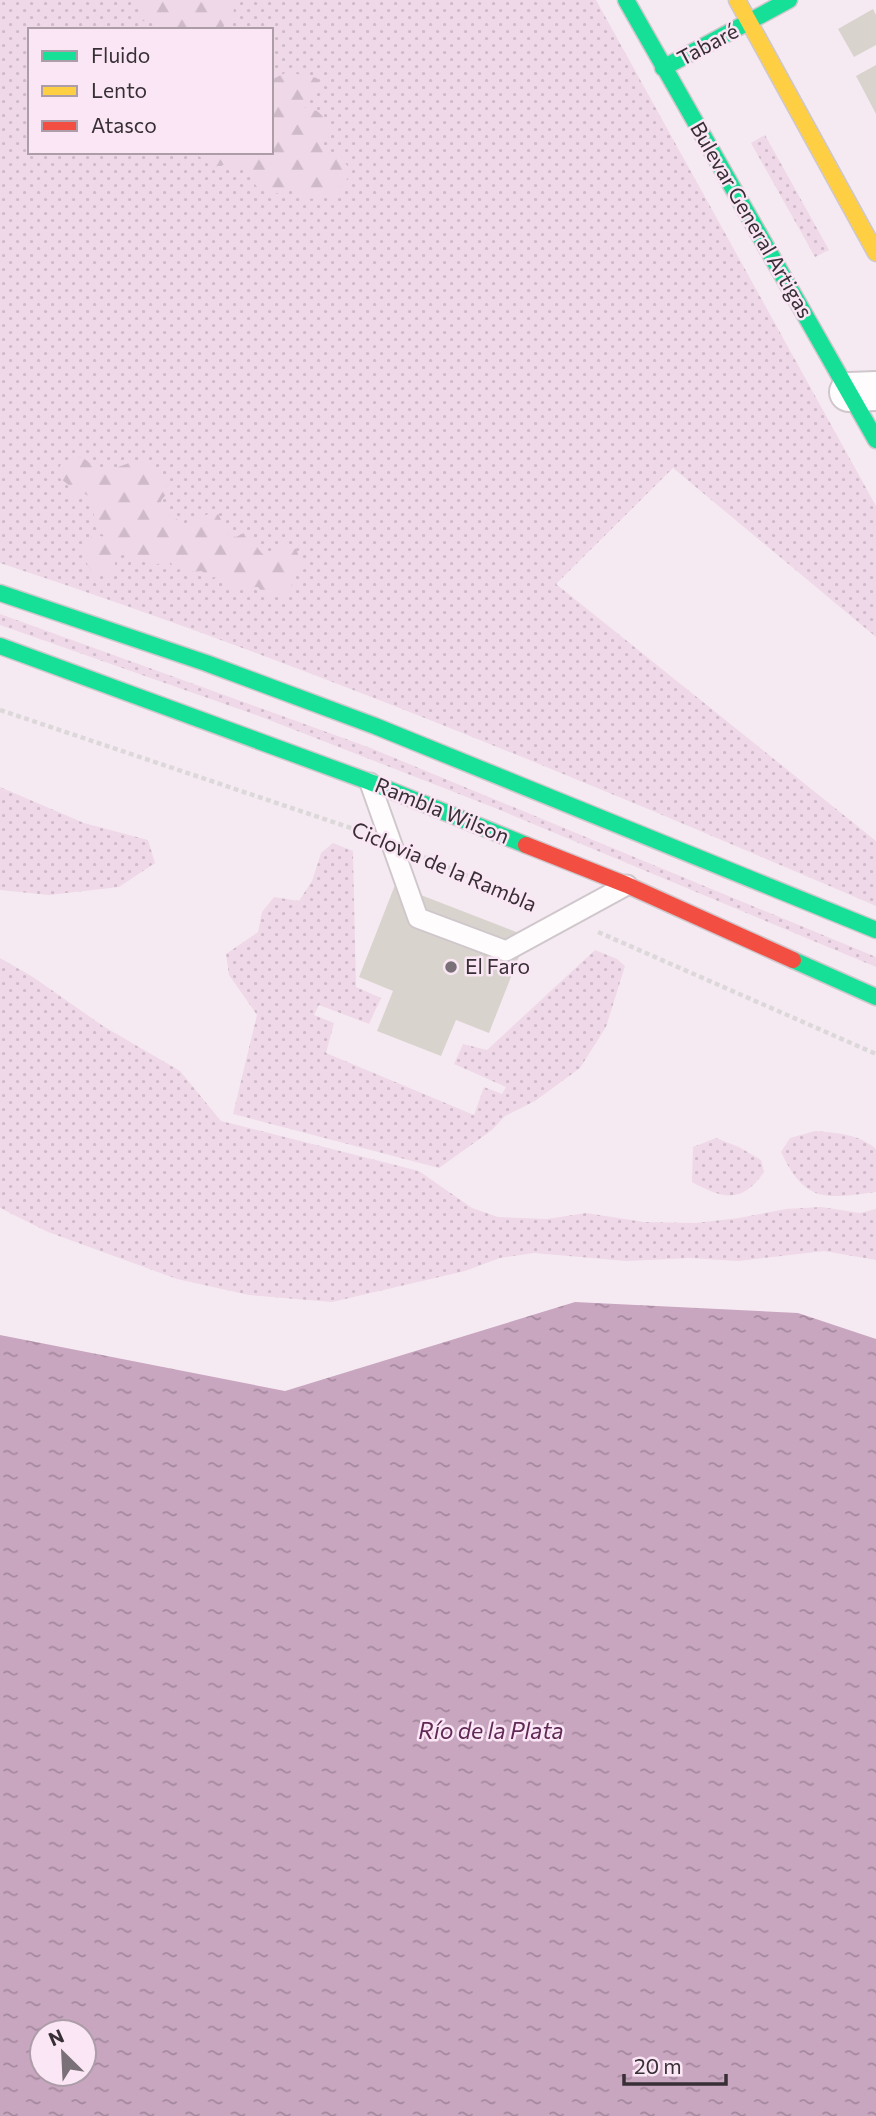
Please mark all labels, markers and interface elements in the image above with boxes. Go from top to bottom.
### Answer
street label: Tabaré [673,17,742,70]
legend [28,28,273,154]
text: Fluido [91,42,150,67]
text: Lento [91,77,147,102]
text: Atasco [91,112,157,137]
street label: Bulevar General Artigas [686,117,819,322]
street label: Rambla Wilson [372,771,513,848]
street label: Ciclovia de la Rambla [348,815,541,916]
place label: El Faro [465,953,530,978]
marker: El Faro [443,959,459,975]
water label: Río de la Plata [418,1716,564,1744]
north arrow [28,2018,98,2088]
text: N [45,2024,67,2050]
scale bar [624,2042,726,2086]
text: 20 m [634,2053,682,2078]

